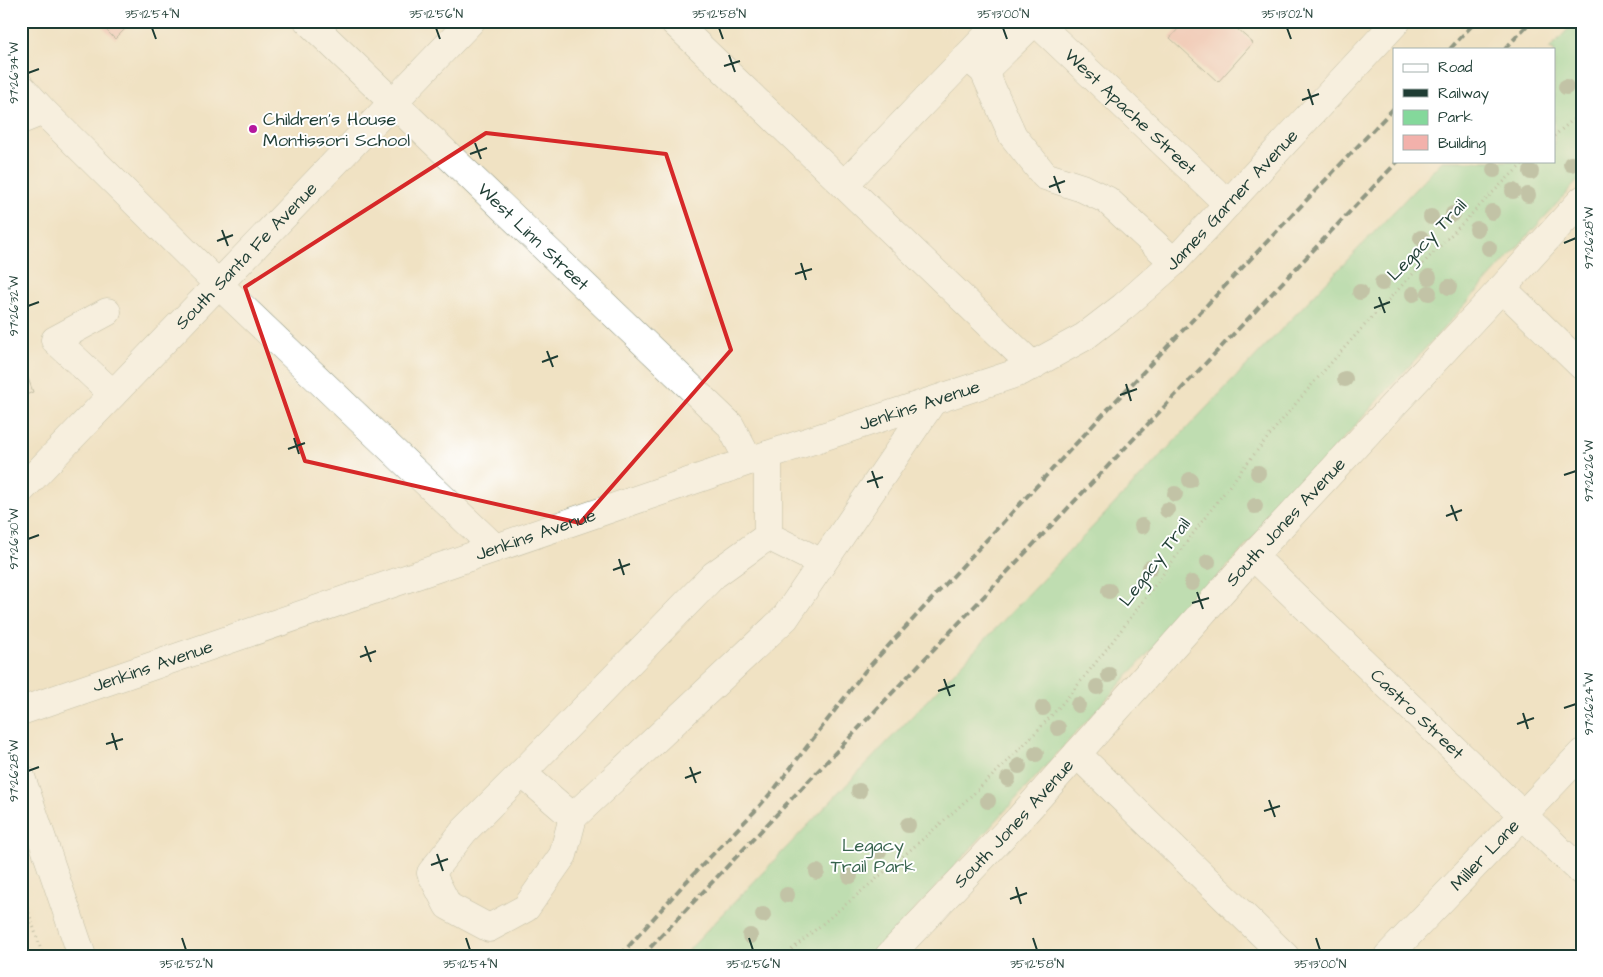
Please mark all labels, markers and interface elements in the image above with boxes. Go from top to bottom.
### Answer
text: 35°12'54"N [125,6,180,23]
text: 35°12'56"N [409,6,463,23]
text: 35°12'58"N [692,6,747,23]
text: 35°13'00"N [977,6,1030,23]
text: 35°13'02"N [1261,6,1313,23]
text: 97°26'34"W [6,42,23,104]
street label: West Apache Street [1059,43,1203,181]
legend [1393,48,1556,162]
text: Road [1438,57,1473,78]
text: Railway [1438,83,1489,105]
place label: Children's House Montissori School [263,107,410,153]
text: Park [1438,107,1473,128]
marker: Children's House Montissori School [247,123,259,135]
street label: James Garner Avenue [1160,123,1304,276]
text: Building [1438,133,1486,155]
street label: South Santa Fe Avenue [169,176,323,335]
street label: West Linn Street [472,177,595,297]
street label: Legacy Trail [1382,193,1473,287]
text: 97°26'28"W [1581,206,1598,269]
text: 97°26'32"W [6,275,23,336]
street label: Jenkins Avenue [856,373,983,437]
text: 97°26'26"W [1581,439,1598,502]
street label: South Jones Avenue [1219,451,1351,592]
street label: Jenkins Avenue [472,502,599,567]
text: 97°26'30"W [6,508,23,569]
street label: Legacy Trail [1113,512,1197,612]
street label: Jenkins Avenue [89,634,216,698]
street label: Castro Street [1365,663,1470,765]
text: 97°26'24"W [1581,672,1598,735]
text: 97°26'28"W [6,739,23,802]
street label: South Jones Avenue [948,753,1080,893]
street label: Miller Lane [1444,813,1525,896]
park label: Legacy Trail Park [831,833,915,879]
text: 35°12'52"N [159,956,213,973]
text: 35°12'54"N [443,956,498,973]
text: 35°12'56"N [726,956,780,973]
text: 35°12'58"N [1010,956,1065,973]
text: 35°13'00"N [1294,956,1347,973]

